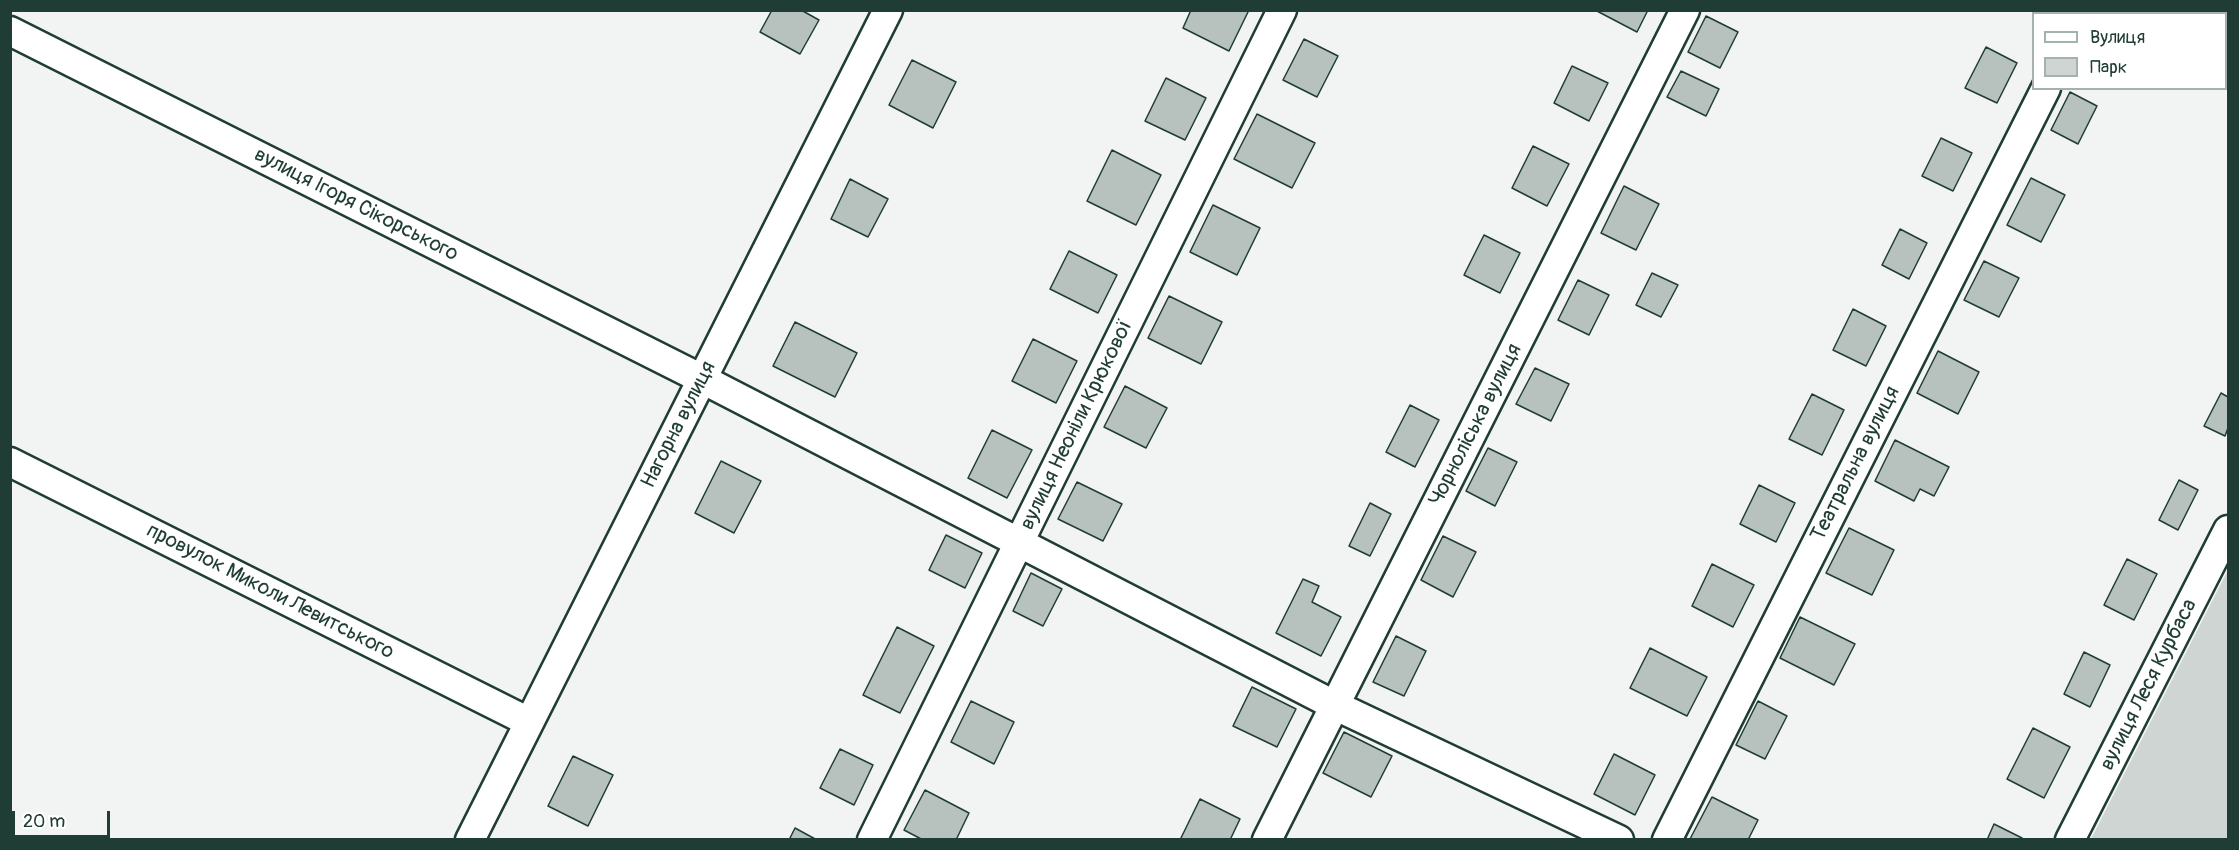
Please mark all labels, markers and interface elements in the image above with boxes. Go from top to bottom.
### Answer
legend [2032,12,2227,90]
text: Вулиця [2090,26,2145,49]
text: Парк [2090,56,2127,79]
street label: вулиця Ігоря Сікорського [250,143,462,267]
street label: вулиця Неоніли Крюкової [1015,316,1139,534]
street label: Чорноліська вулиця [1424,340,1528,510]
street label: Нагорна вулиця [636,357,722,493]
street label: Театральна вулиця [1806,382,1906,546]
street label: провулок Миколи Левитського [142,518,398,666]
street label: вулиця Леся Курбаса [2095,595,2203,775]
scale bar [15,799,112,837]
text: 20 m [23,810,65,833]

